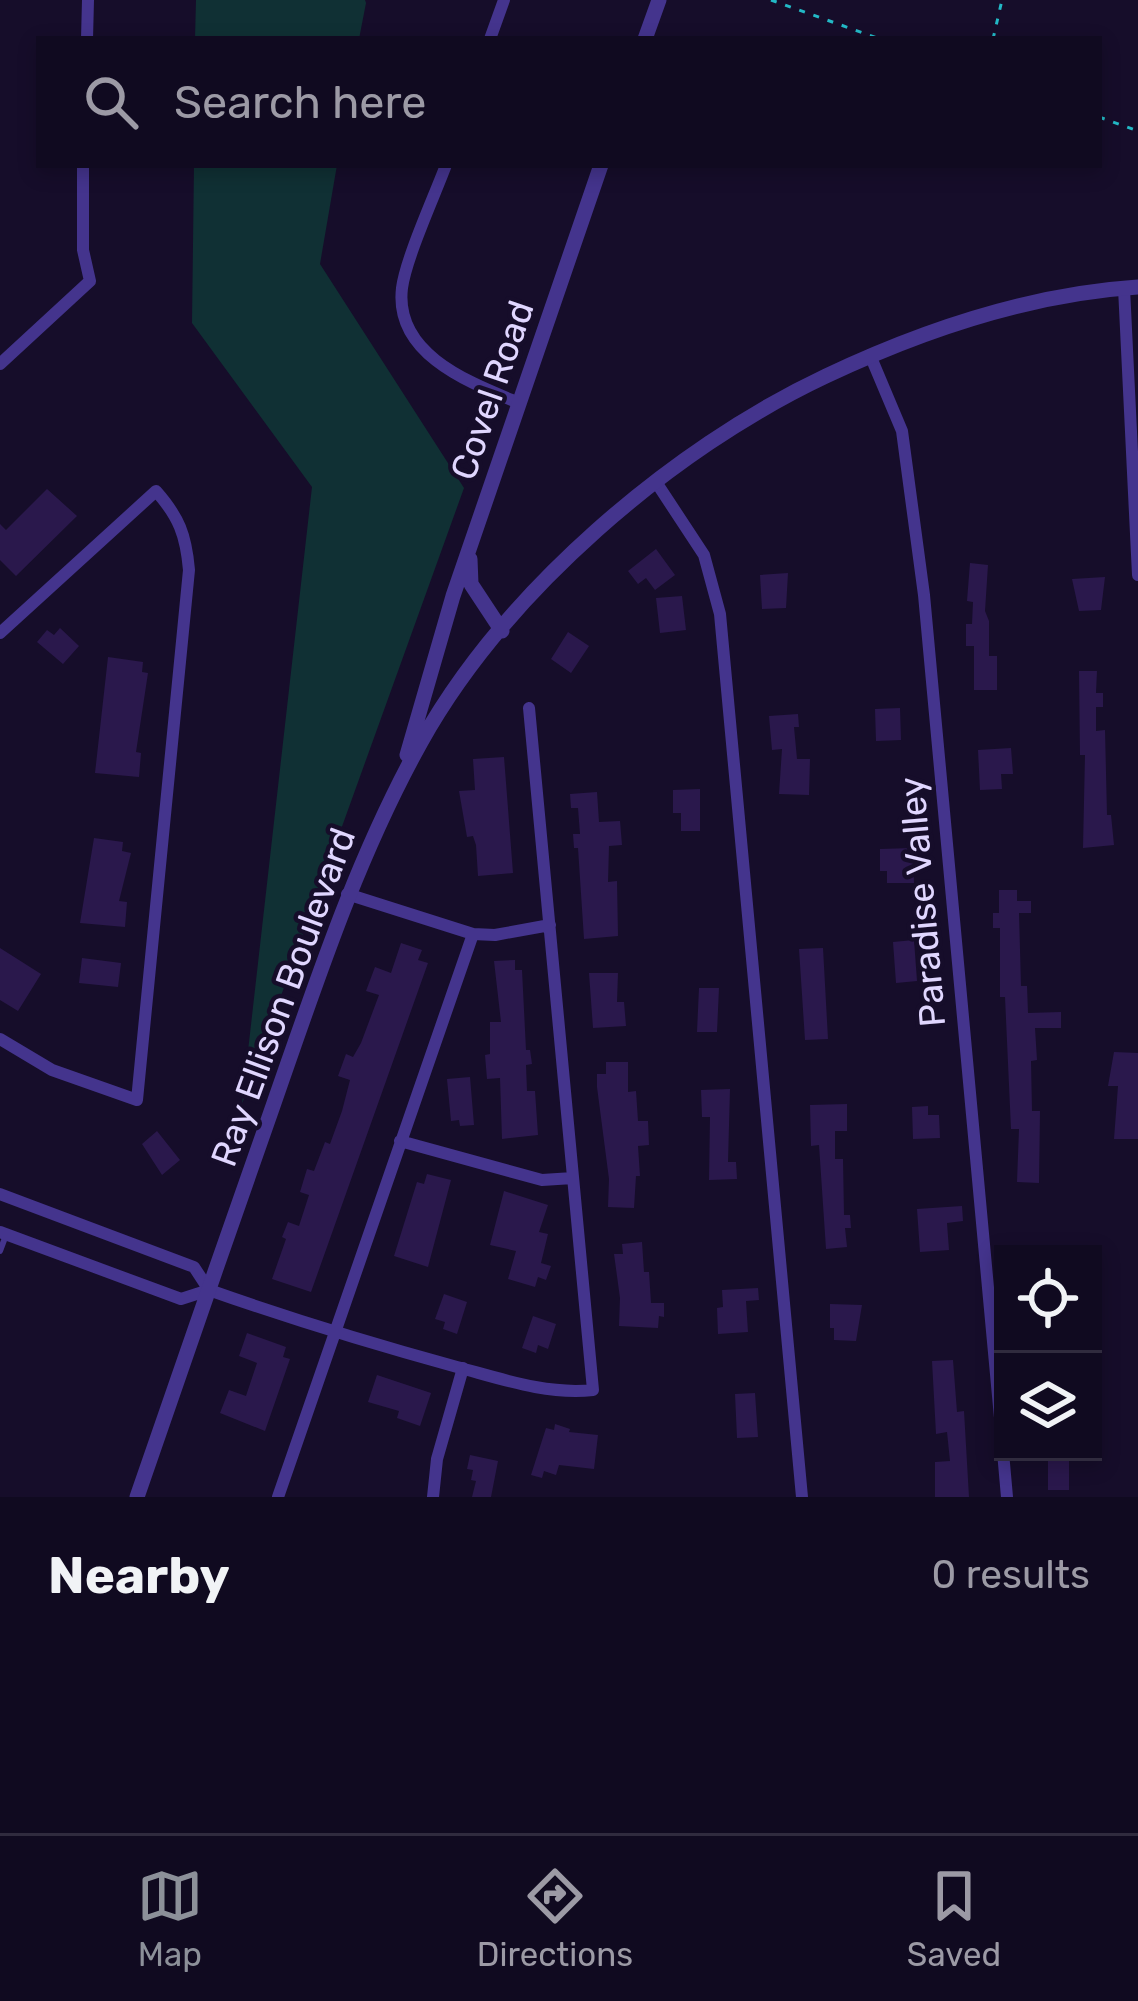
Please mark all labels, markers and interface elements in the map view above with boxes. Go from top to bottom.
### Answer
search box [36,36,1102,168]
icon: search [78,69,144,135]
text: Search here [174,76,426,129]
street label: Covel Road [441,295,543,485]
street label: Paradise Valley [890,775,954,1029]
street label: Ray Ellison Boulevard [202,822,364,1172]
map controls [994,1245,1102,1461]
button: locate [994,1245,1102,1353]
button: layers [994,1353,1102,1461]
text: Nearby [48,1545,230,1606]
text: 0 results [931,1552,1090,1598]
tab: Map [137,1863,203,1974]
tab: Directions [477,1863,633,1974]
tab: Saved [907,1863,1001,1974]

